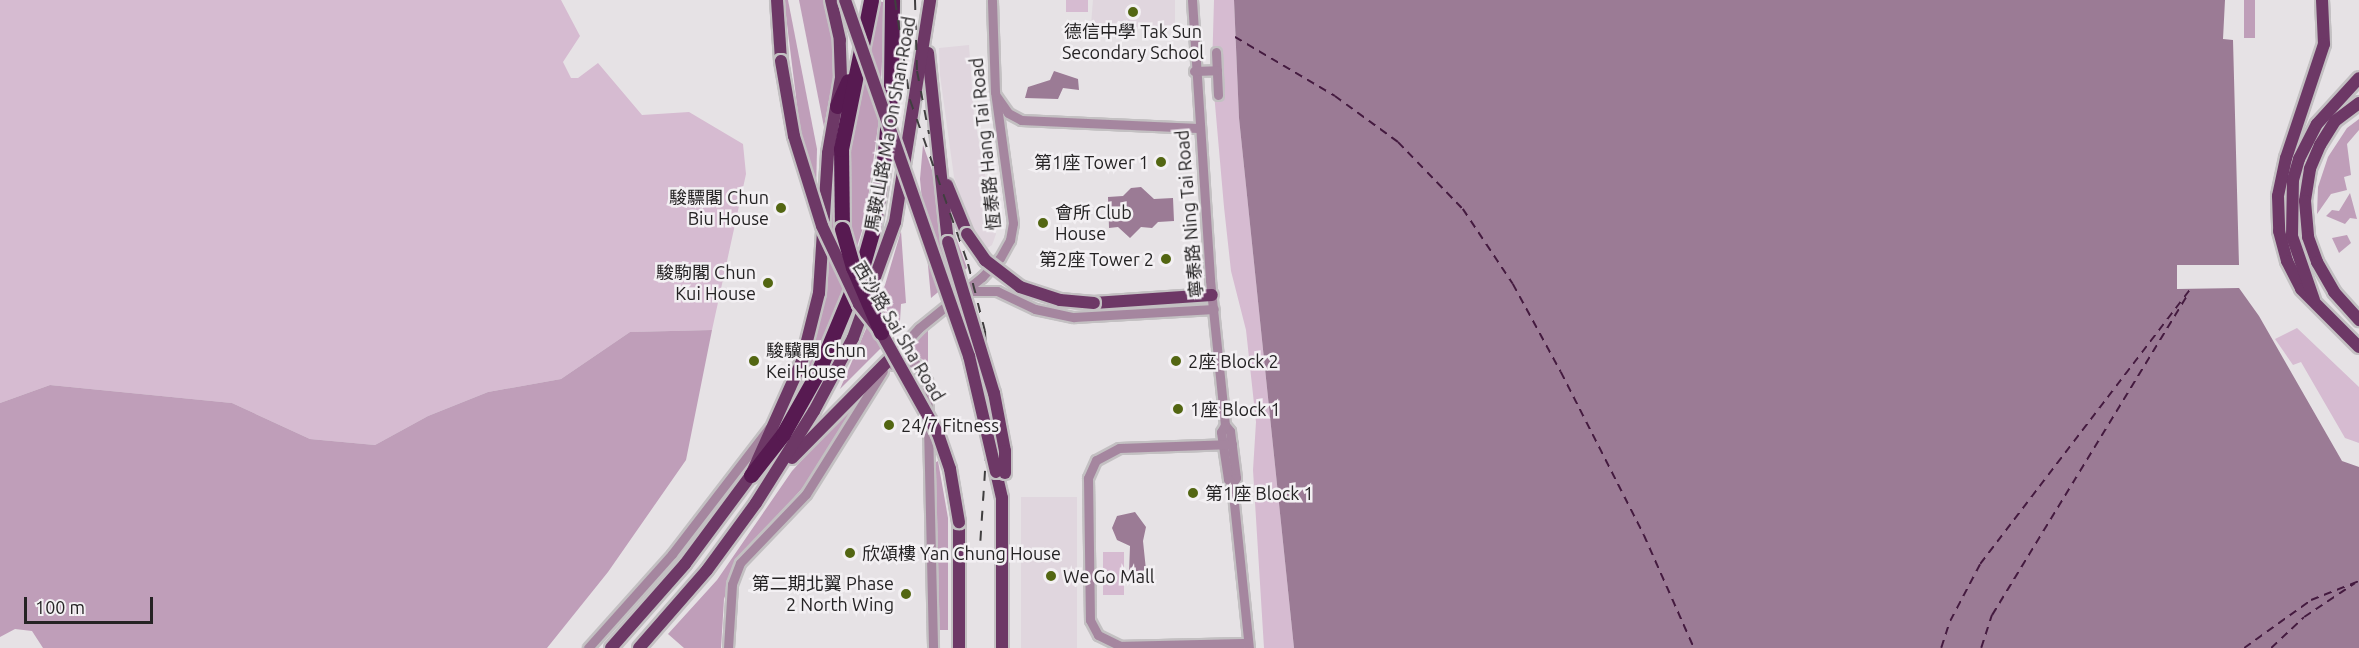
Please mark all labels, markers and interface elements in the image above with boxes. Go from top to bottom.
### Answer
marker: 德信中學 Tak Sun Secondary School [1126,5,1140,19]
street label: 馬鞍山路 Ma On Shan Road [860,15,920,233]
place label: 德信中學 Tak Sun Secondary School [1062,21,1204,63]
street label: 恆泰路 Hang Tai Road [965,57,1005,231]
street label: 寧泰路 Ning Tai Road [1171,129,1207,299]
place label: 第1座 Tower 1 [1034,151,1149,173]
marker: 第1座 Tower 1 [1154,155,1168,169]
place label: 駿驃閣 Chun Biu House [669,187,769,230]
marker: 駿驃閣 Chun Biu House [774,201,788,215]
place label: 會所 Club House [1055,202,1132,244]
marker: 會所 Club House [1036,216,1050,230]
place label: 第2座 Tower 2 [1039,248,1154,270]
marker: 第2座 Tower 2 [1159,252,1173,266]
street label: 西沙路 Sai Sha Road [849,257,949,405]
place label: 駿駒閣 Chun Kui House [656,262,756,304]
marker: 駿駒閣 Chun Kui House [761,276,775,290]
place label: 駿驥閣 Chun Kei House [766,340,866,382]
place label: 2座 Block 2 [1188,350,1279,372]
marker: 駿驥閣 Chun Kei House [747,354,761,368]
marker: 2座 Block 2 [1169,354,1183,368]
place label: 1座 Block 1 [1190,398,1281,420]
marker: 1座 Block 1 [1171,402,1185,416]
place label: 24/7 Fitness [901,414,999,436]
marker: 24/7 Fitness [882,418,896,432]
place label: 第1座 Block 1 [1205,482,1314,504]
marker: 第1座 Block 1 [1186,486,1200,500]
place label: 欣頌樓 Yan Chung House [862,542,1061,564]
marker: 欣頌樓 Yan Chung House [843,546,857,560]
place label: We Go Mall [1063,565,1154,587]
marker: We Go Mall [1044,569,1058,583]
place label: 第二期北翼 Phase 2 North Wing [752,573,894,616]
scale bar [27,585,156,623]
marker: 第二期北翼 Phase 2 North Wing [899,587,913,601]
text: 100 m [35,597,85,617]

